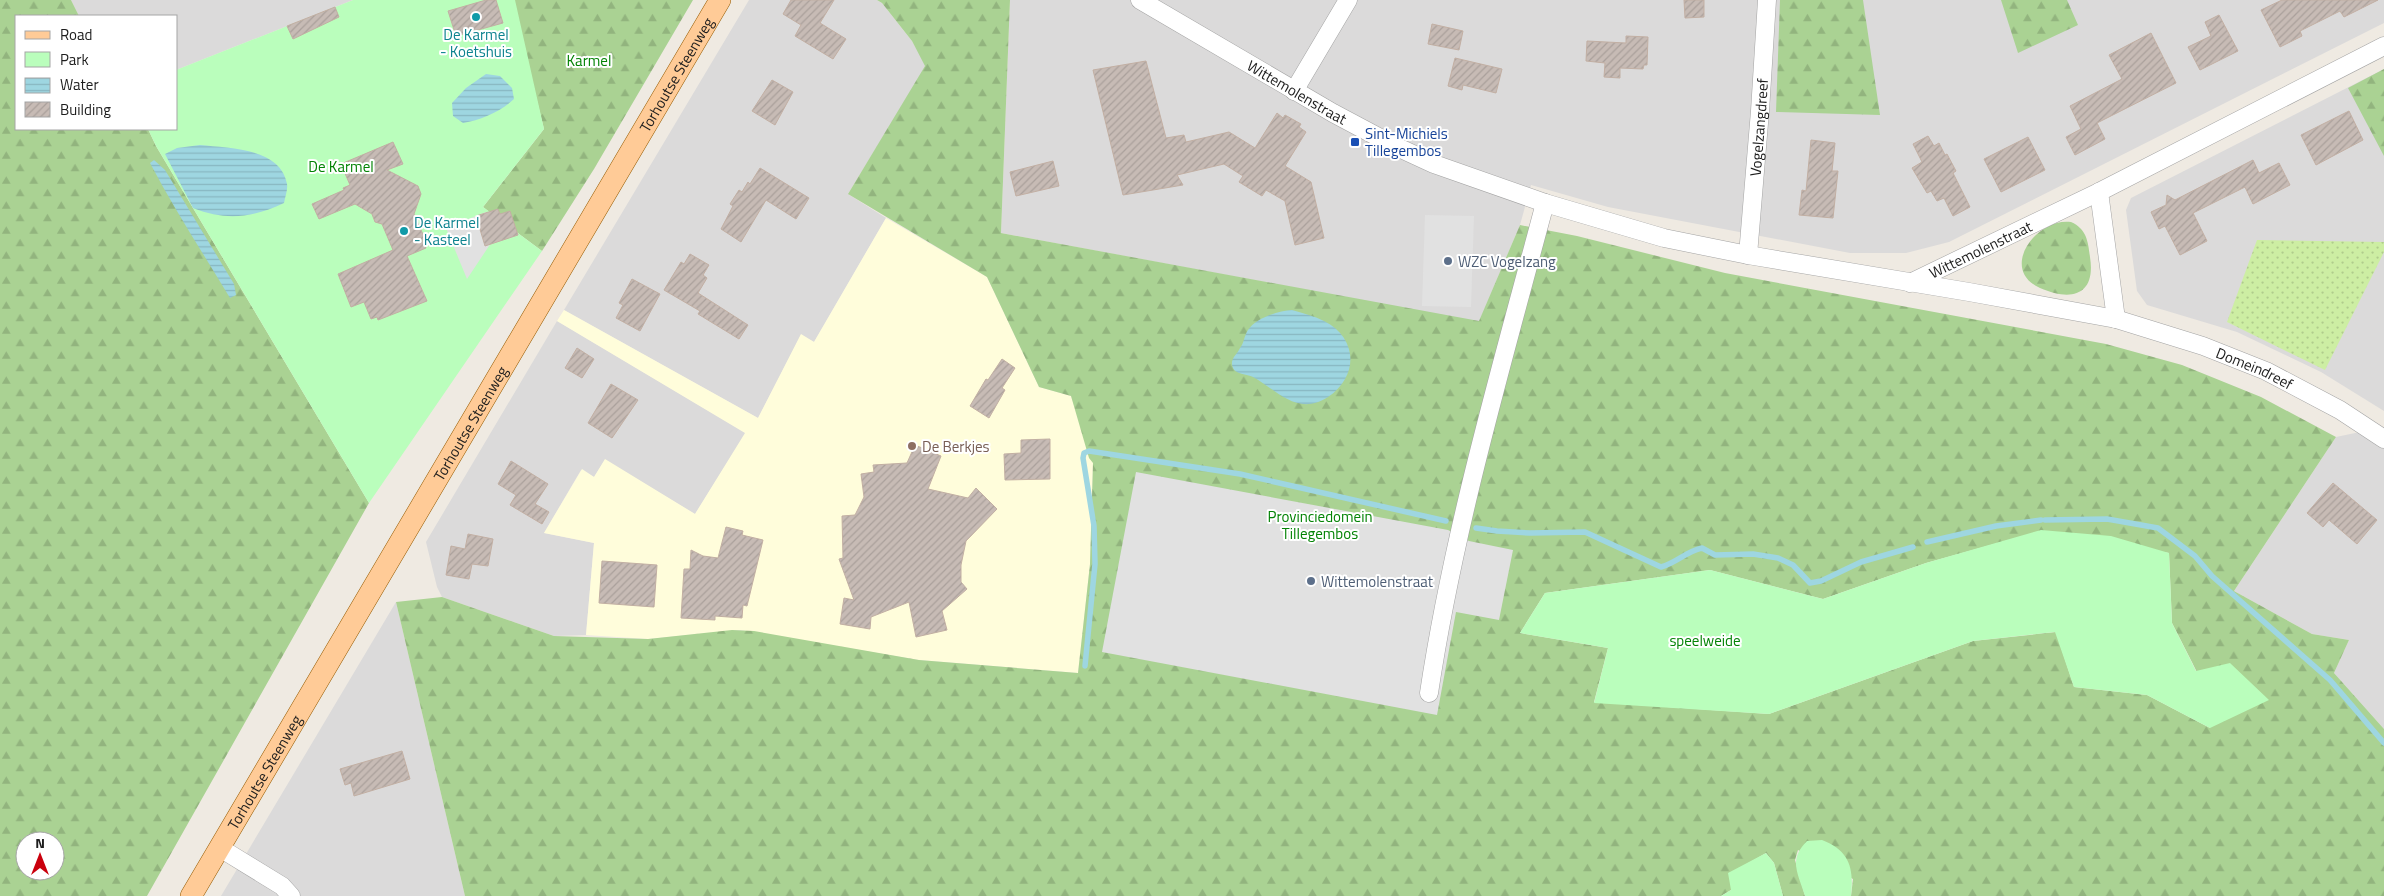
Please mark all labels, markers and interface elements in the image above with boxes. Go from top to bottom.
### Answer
marker: De Karmel - Koetshuis [470,11,482,23]
street label: Torhoutse Steenweg [633,13,719,136]
legend [15,15,178,130]
text: Road [60,23,92,46]
place label: De Karmel - Koetshuis [440,23,512,63]
text: Park [60,48,89,71]
park label: Karmel [567,49,611,72]
street label: Wittemolenstraat [1243,54,1352,130]
text: Water [60,73,99,96]
street label: Vogelzangdreef [1743,78,1774,177]
text: Building [60,98,111,121]
place label: Sint-Michiels Tillegembos [1365,122,1448,162]
marker: Sint-Michiels Tillegembos [1349,136,1361,148]
park label: De Karmel [308,155,374,178]
place label: De Karmel - Kasteel [414,211,479,251]
street label: Wittemolenstraat [1925,214,2036,284]
marker: De Karmel - Kasteel [398,225,410,237]
place label: WZC Vogelzang [1458,250,1556,273]
marker: WZC Vogelzang [1442,255,1454,267]
street label: Domeindreef [2213,341,2297,395]
street label: Torhoutse Steenweg [427,361,513,485]
place label: De Berkjes [922,435,990,458]
marker: De Berkjes [906,440,918,452]
park label: Provinciedomein Tillegembos [1268,505,1373,545]
place label: Wittemolenstraat [1321,570,1434,593]
marker: Wittemolenstraat [1305,575,1317,587]
park label: speelweide [1669,629,1741,652]
street label: Torhoutse Steenweg [221,710,307,834]
north arrow [15,831,65,881]
text: N [35,832,45,853]

